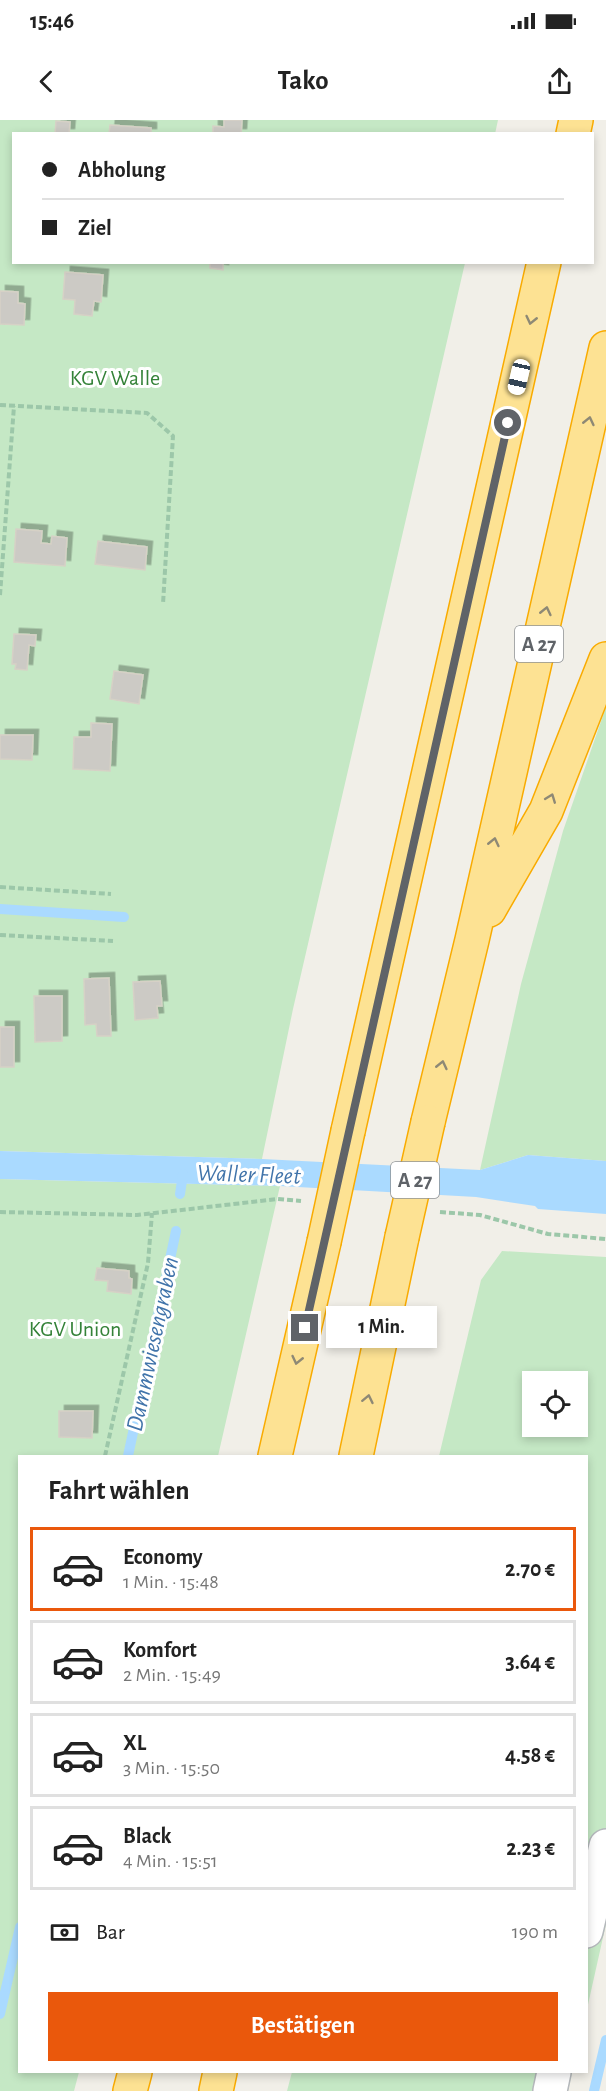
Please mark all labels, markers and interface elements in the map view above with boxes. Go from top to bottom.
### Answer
text: 15:46 [30,10,74,32]
icon: back [30,65,63,98]
icon: share [543,65,576,98]
text: Tako [277,67,329,94]
text: Abholung [78,159,165,181]
text: Ziel [78,217,112,239]
one-way arrow [526,314,539,324]
car [506,357,532,397]
park label: KGV Walle [70,367,160,389]
route start [494,409,521,436]
one-way arrow [582,416,595,426]
one-way arrow [539,607,552,617]
road number: A 27 [515,626,563,662]
one-way arrow [544,793,557,804]
one-way arrow [487,838,500,848]
one-way arrow [435,1061,448,1071]
water label: Waller Fleet [197,1161,301,1189]
road number: A 27 [391,1162,439,1198]
water label: Dammwiesengraben [123,1255,183,1434]
callout: 1 Min. [326,1307,437,1349]
route end [291,1314,318,1341]
text: 1 Min. [358,1317,405,1337]
park label: KGV Union [29,1318,121,1340]
one-way arrow [292,1355,305,1365]
map controls [522,1371,588,1437]
button: locate [522,1371,588,1437]
one-way arrow [361,1395,374,1405]
text: Fahrt wählen [48,1477,190,1504]
icon: car [51,1542,105,1596]
text: Economy [123,1546,203,1568]
text: 2.70 € [505,1558,555,1580]
text: 1 Min. · 15:48 [123,1572,219,1592]
icon: car [51,1635,105,1689]
text: Komfort [123,1639,197,1661]
text: 3.64 € [505,1651,555,1673]
text: 2 Min. · 15:49 [123,1665,221,1685]
icon: car [51,1728,105,1782]
text: XL [123,1732,146,1754]
text: 4.58 € [505,1744,555,1766]
text: 3 Min. · 15:50 [123,1758,220,1778]
icon: car [51,1821,105,1875]
text: Black [123,1825,171,1847]
text: 2.23 € [506,1837,555,1859]
text: 4 Min. · 15:51 [123,1851,218,1871]
icon: cash [48,1916,81,1949]
text: Bar [96,1921,125,1943]
text: 190 m [512,1922,558,1942]
button: Bestätigen [48,1992,558,2061]

